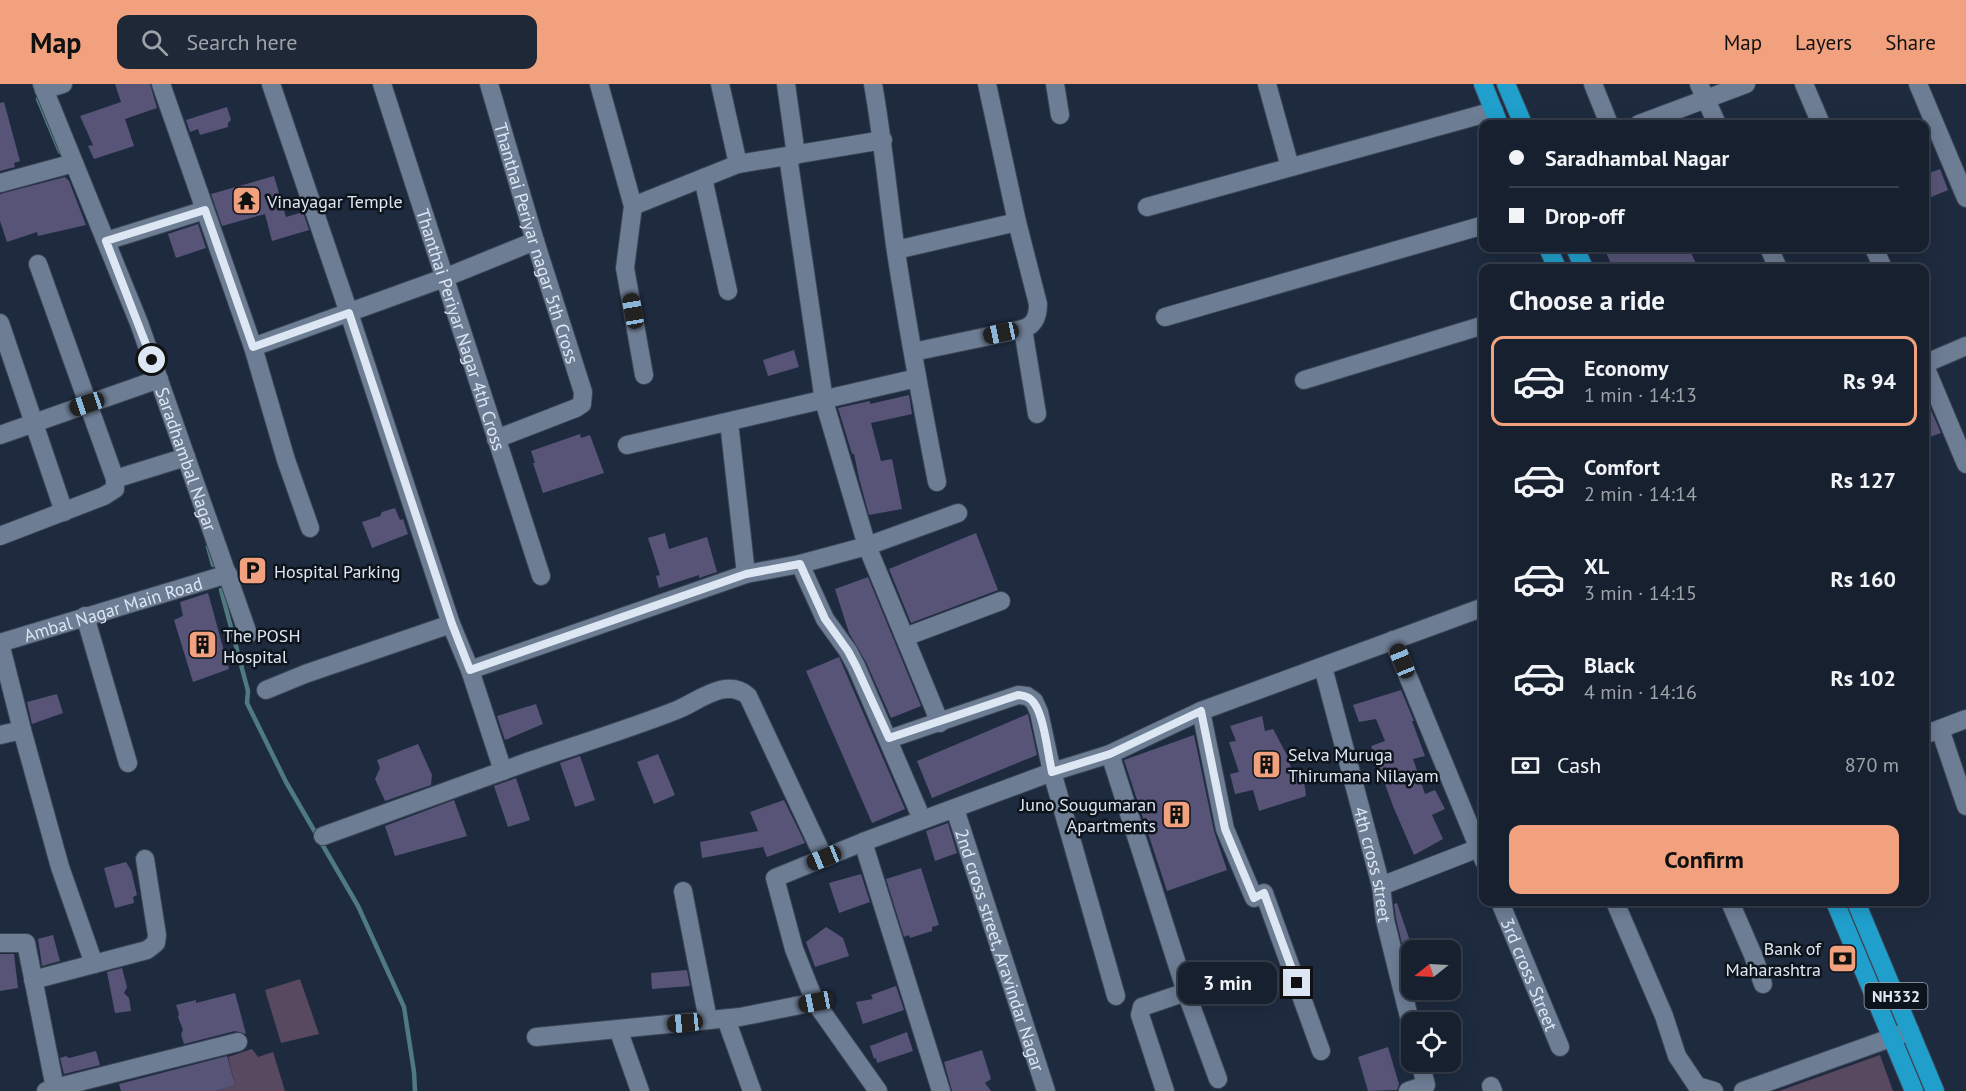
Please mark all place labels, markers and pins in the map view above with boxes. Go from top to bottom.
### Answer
temple icon: Vinayagar Temple [230,185,262,217]
place label: Vinayagar Temple [266,190,403,213]
parking icon: Hospital Parking [237,555,269,587]
place label: Hospital Parking [274,560,400,583]
place label: The POSH Hospital [223,624,301,668]
building icon: The POSH Hospital [186,629,218,661]
place label: Selva Muruga Thirumana Nilayam [1288,743,1439,787]
building icon: Selva Muruga Thirumana Nilayam [1251,748,1283,780]
place label: Juno Sougumaran Apartments [1019,793,1156,837]
building icon: Juno Sougumaran Apartments [1161,798,1193,830]
place label: Bank of Maharashtra [1725,937,1822,981]
bank icon: Bank of Maharashtra [1826,942,1858,974]

